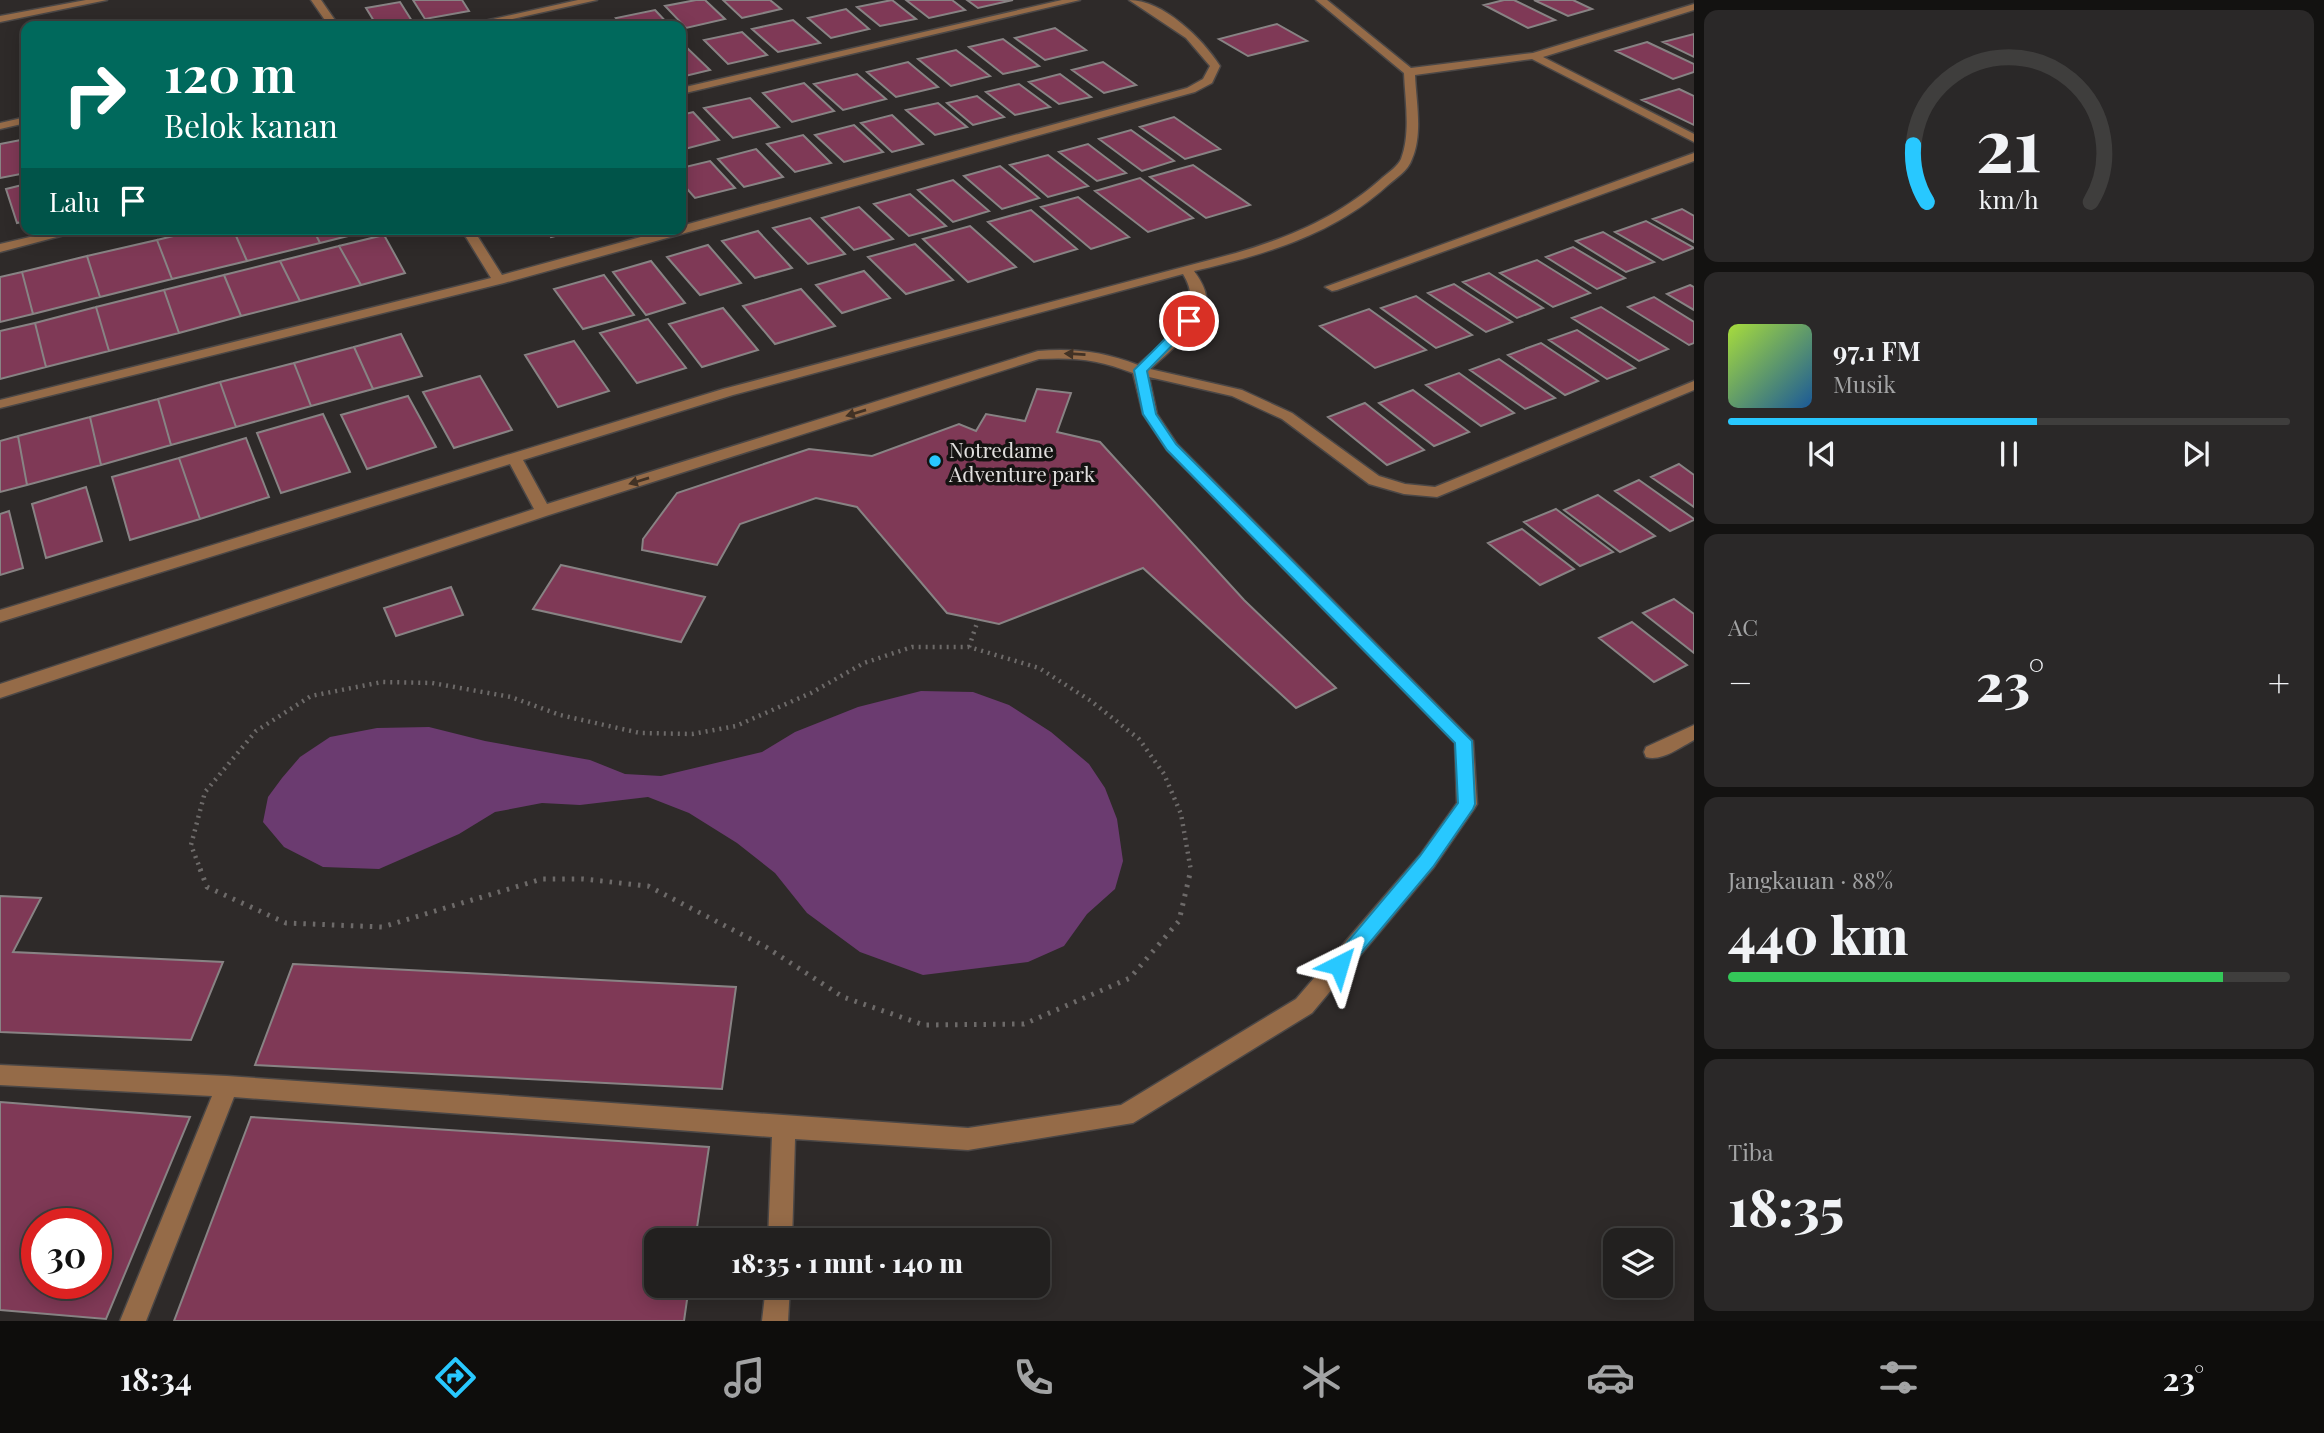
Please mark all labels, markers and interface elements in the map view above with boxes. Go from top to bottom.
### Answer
text: 120 m [164,40,296,105]
icon: right [49,49,140,140]
text: 21 [1976,93,2042,190]
text: Belok kanan [164,103,338,146]
icon: arrive [114,182,152,220]
text: km/h [1979,182,2039,215]
text: Lalu [49,184,100,219]
pin [1159,291,1219,351]
icon: arrive [1170,302,1208,340]
text: 97.1 FM [1833,333,1921,368]
one-way arrow [1063,349,1085,360]
text: Musik [1833,368,1896,399]
one-way arrow [845,408,866,418]
place label: Notredame Adventure park [948,435,1096,487]
icon: previous [1803,435,1841,473]
icon: pause [1990,435,2028,473]
icon: next [2177,435,2215,473]
marker: Notredame Adventure park [927,453,943,469]
one-way arrow [628,476,649,487]
text: AC [1728,611,1758,642]
text: 23° [1976,646,2044,715]
text: − [1728,656,1753,707]
text: + [2268,656,2290,707]
text: Jangkauan · 88% [1728,864,1893,895]
text: 440 km [1728,899,1908,968]
position arrow [1302,928,1376,1002]
text: Tiba [1728,1136,1773,1167]
text: 18:35 [1728,1171,1844,1240]
speed limit sign: 30 [21,1208,112,1299]
map controls [1603,1228,1673,1298]
button: layers [1603,1228,1673,1298]
text: 18:35 · 1 mnt · 140 m [731,1245,963,1280]
icon: directions [431,1353,480,1402]
icon: music [720,1353,769,1402]
icon: phone [1009,1353,1058,1402]
icon: climate [1297,1353,1346,1402]
icon: car [1586,1353,1635,1402]
icon: filters [1874,1353,1923,1402]
text: 18:34 [120,1356,192,1399]
text: 23° [2163,1356,2204,1399]

